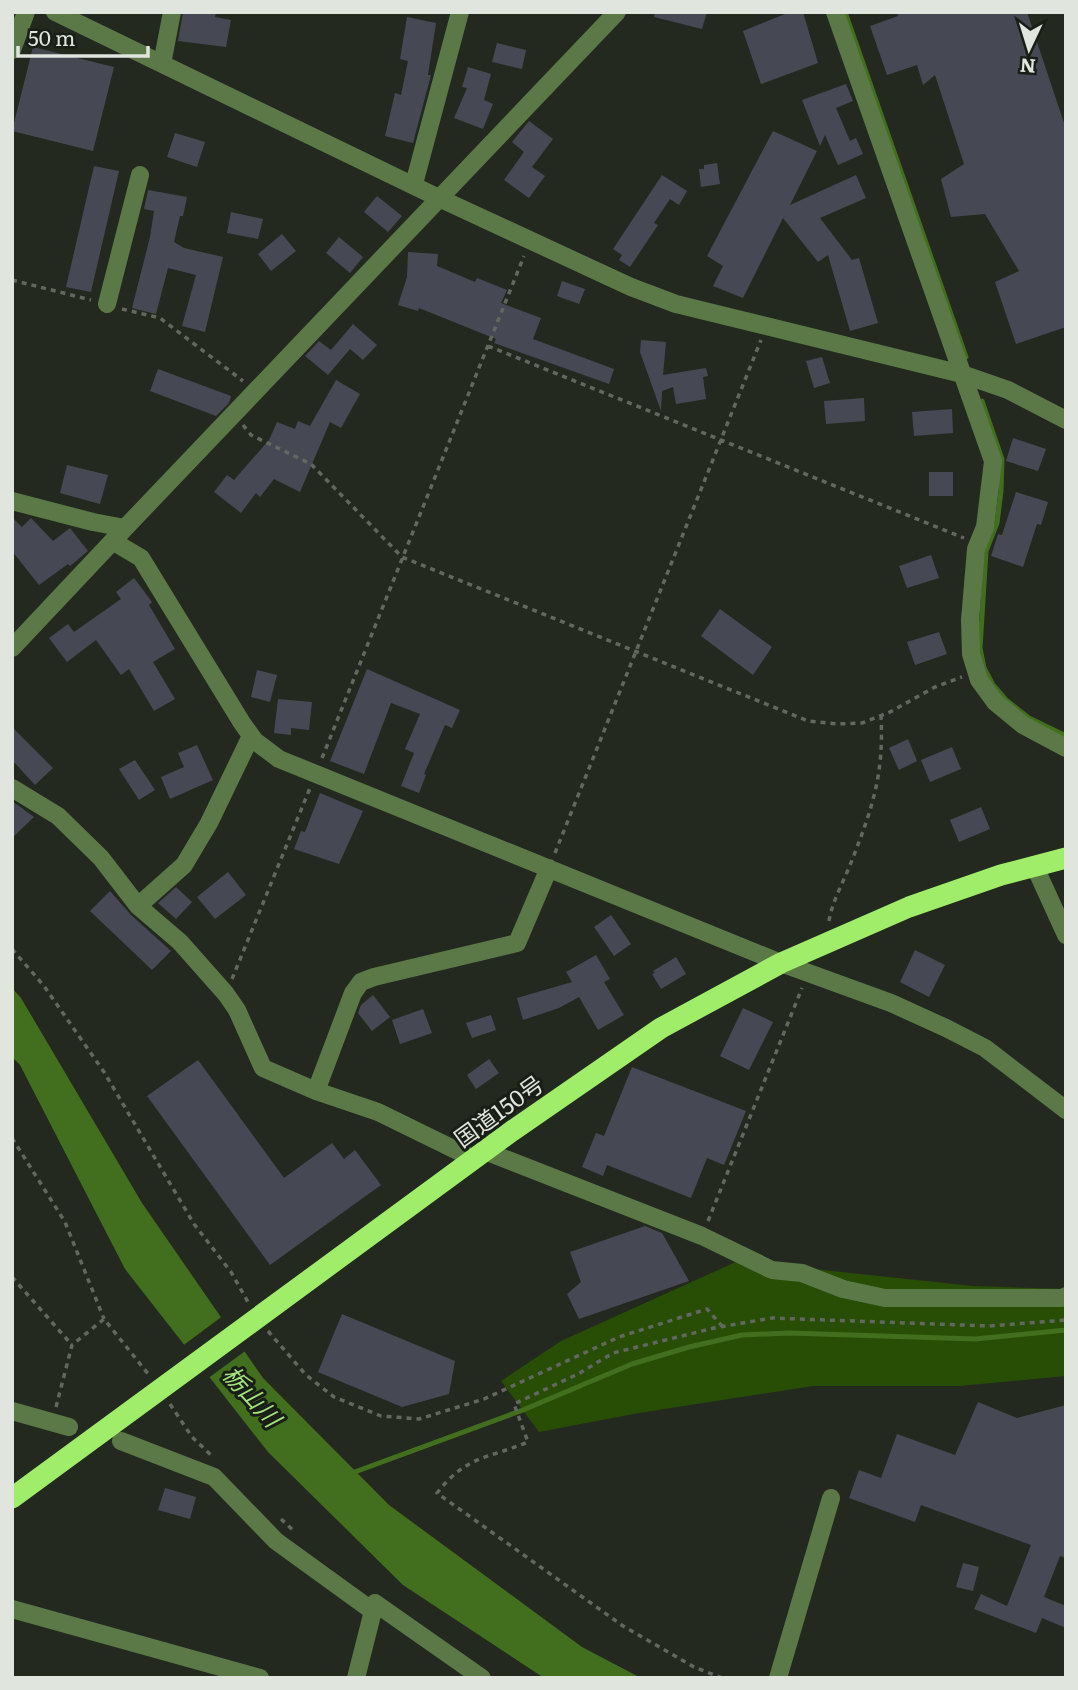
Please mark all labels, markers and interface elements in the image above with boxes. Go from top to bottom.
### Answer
scale bar [18,14,147,58]
north arrow [994,14,1064,84]
text: 50 m [28,21,75,52]
text: N [1019,52,1037,81]
street label: 国道150号 [446,1066,550,1154]
water label: 栃山川 [216,1357,292,1436]

